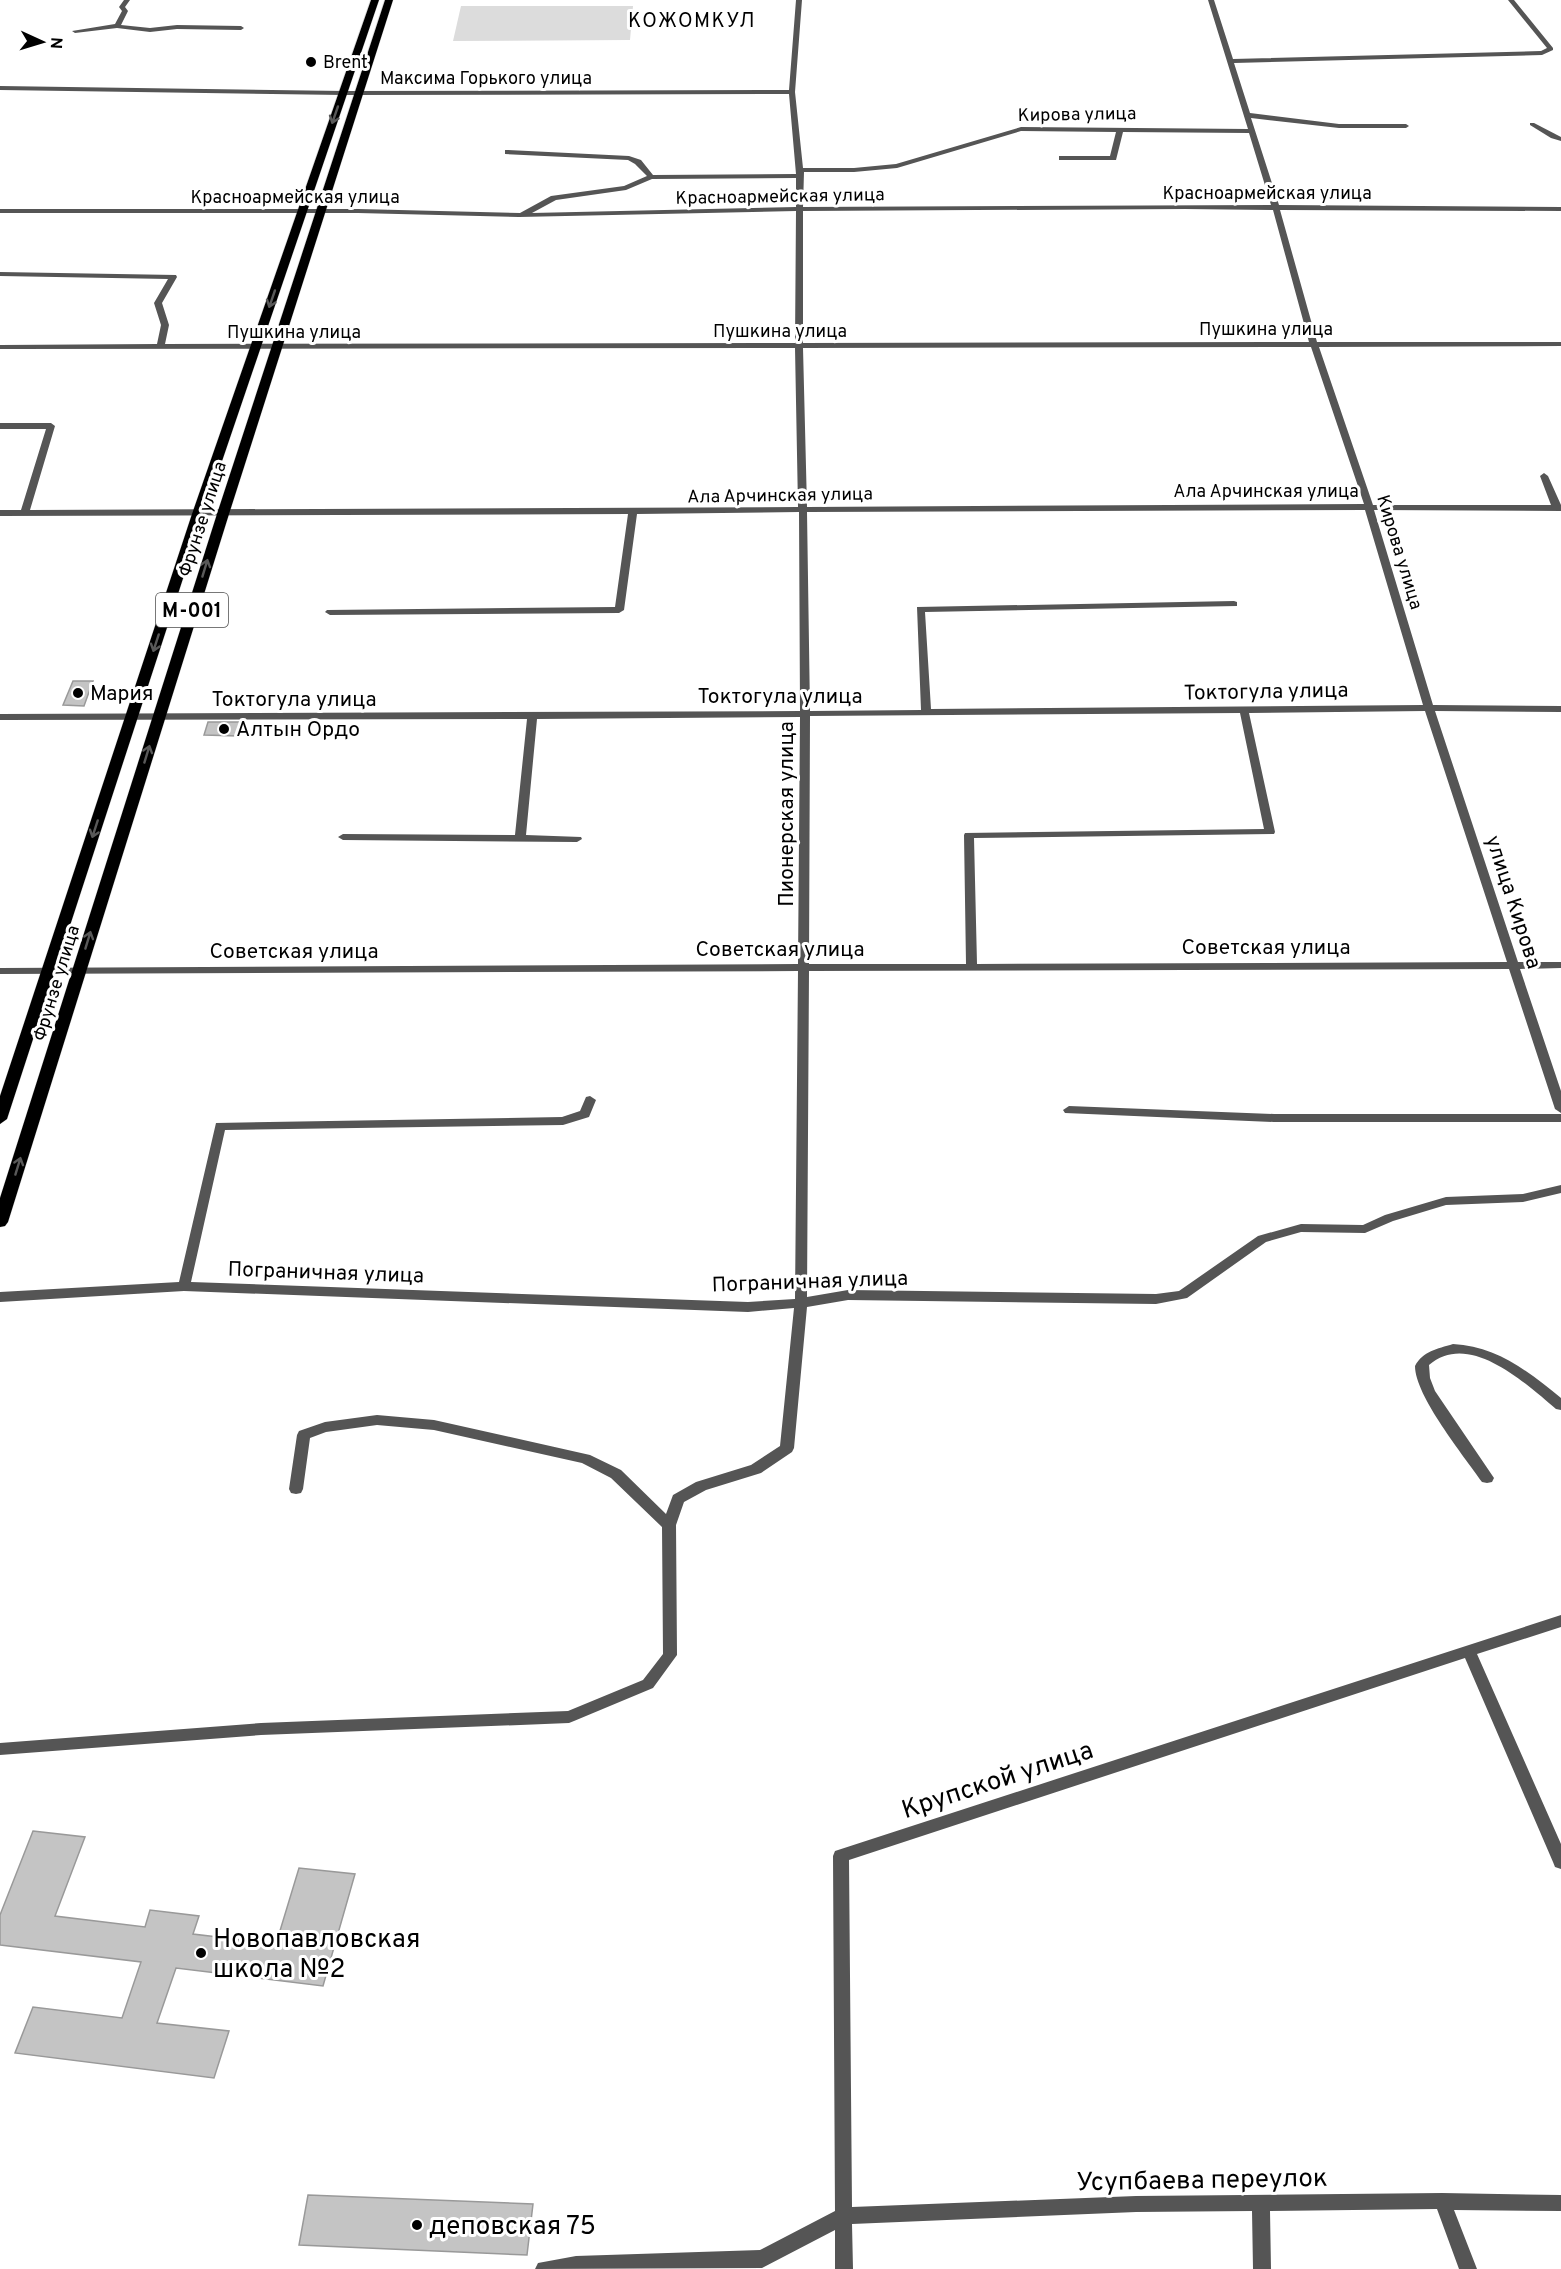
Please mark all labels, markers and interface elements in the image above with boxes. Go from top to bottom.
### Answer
district label: КОЖОМКУЛ [628,9,756,35]
north arrow [12,12,72,72]
text: N [45,36,65,49]
place label: Brent [323,52,368,75]
marker: Brent [304,55,318,69]
street label: Максима Горького улица [380,68,592,91]
street label: Кирова улица [1018,103,1137,128]
one-way arrow [329,105,340,124]
street label: Красноармейская улица [1162,183,1372,206]
street label: Красноармейская улица [675,184,885,211]
street label: Красноармейская улица [190,187,400,210]
one-way arrow [266,289,277,308]
street label: Пушкина улица [1199,319,1333,342]
street label: Пушкина улица [713,321,847,344]
street label: Пушкина улица [227,322,361,345]
street label: Фрунзе улица [174,459,233,580]
street label: Ала Арчинская улица [1173,481,1359,504]
street label: Ала Арчинская улица [687,483,873,510]
street label: Кирова улица [1370,492,1427,613]
one-way arrow [201,559,212,578]
road number: M-001 [156,593,228,627]
one-way arrow [150,633,161,652]
street label: Токтогула улица [1183,678,1349,707]
place label: Мария [90,681,153,708]
street label: Токтогула улица [698,684,862,711]
marker: Мария [71,686,85,700]
street label: Токтогула улица [212,687,376,714]
place label: Алтын Ордо [236,717,360,744]
street label: Пионерская улица [774,721,801,907]
marker: Алтын Ордо [217,722,231,736]
one-way arrow [142,745,153,764]
one-way arrow [89,819,100,837]
street label: улица Кирова [1478,832,1547,972]
street label: Фрунзе улица [29,923,86,1044]
one-way arrow [84,931,95,950]
street label: Советская улица [1181,935,1351,962]
street label: Советская улица [695,937,865,964]
street label: Советская улица [209,939,379,966]
one-way arrow [13,1157,24,1176]
street label: Пограничная улица [227,1257,425,1290]
street label: Пограничная улица [711,1266,909,1299]
street label: Крупской улица [898,1735,1098,1828]
place label: Новопавловская школа №2 [213,1924,420,1987]
marker: Новопавловская школа №2 [194,1946,208,1960]
street label: Усупбаева переулок [1076,2163,1328,2200]
place label: деповская 75 [429,2211,596,2244]
marker: деповская 75 [410,2218,424,2232]

